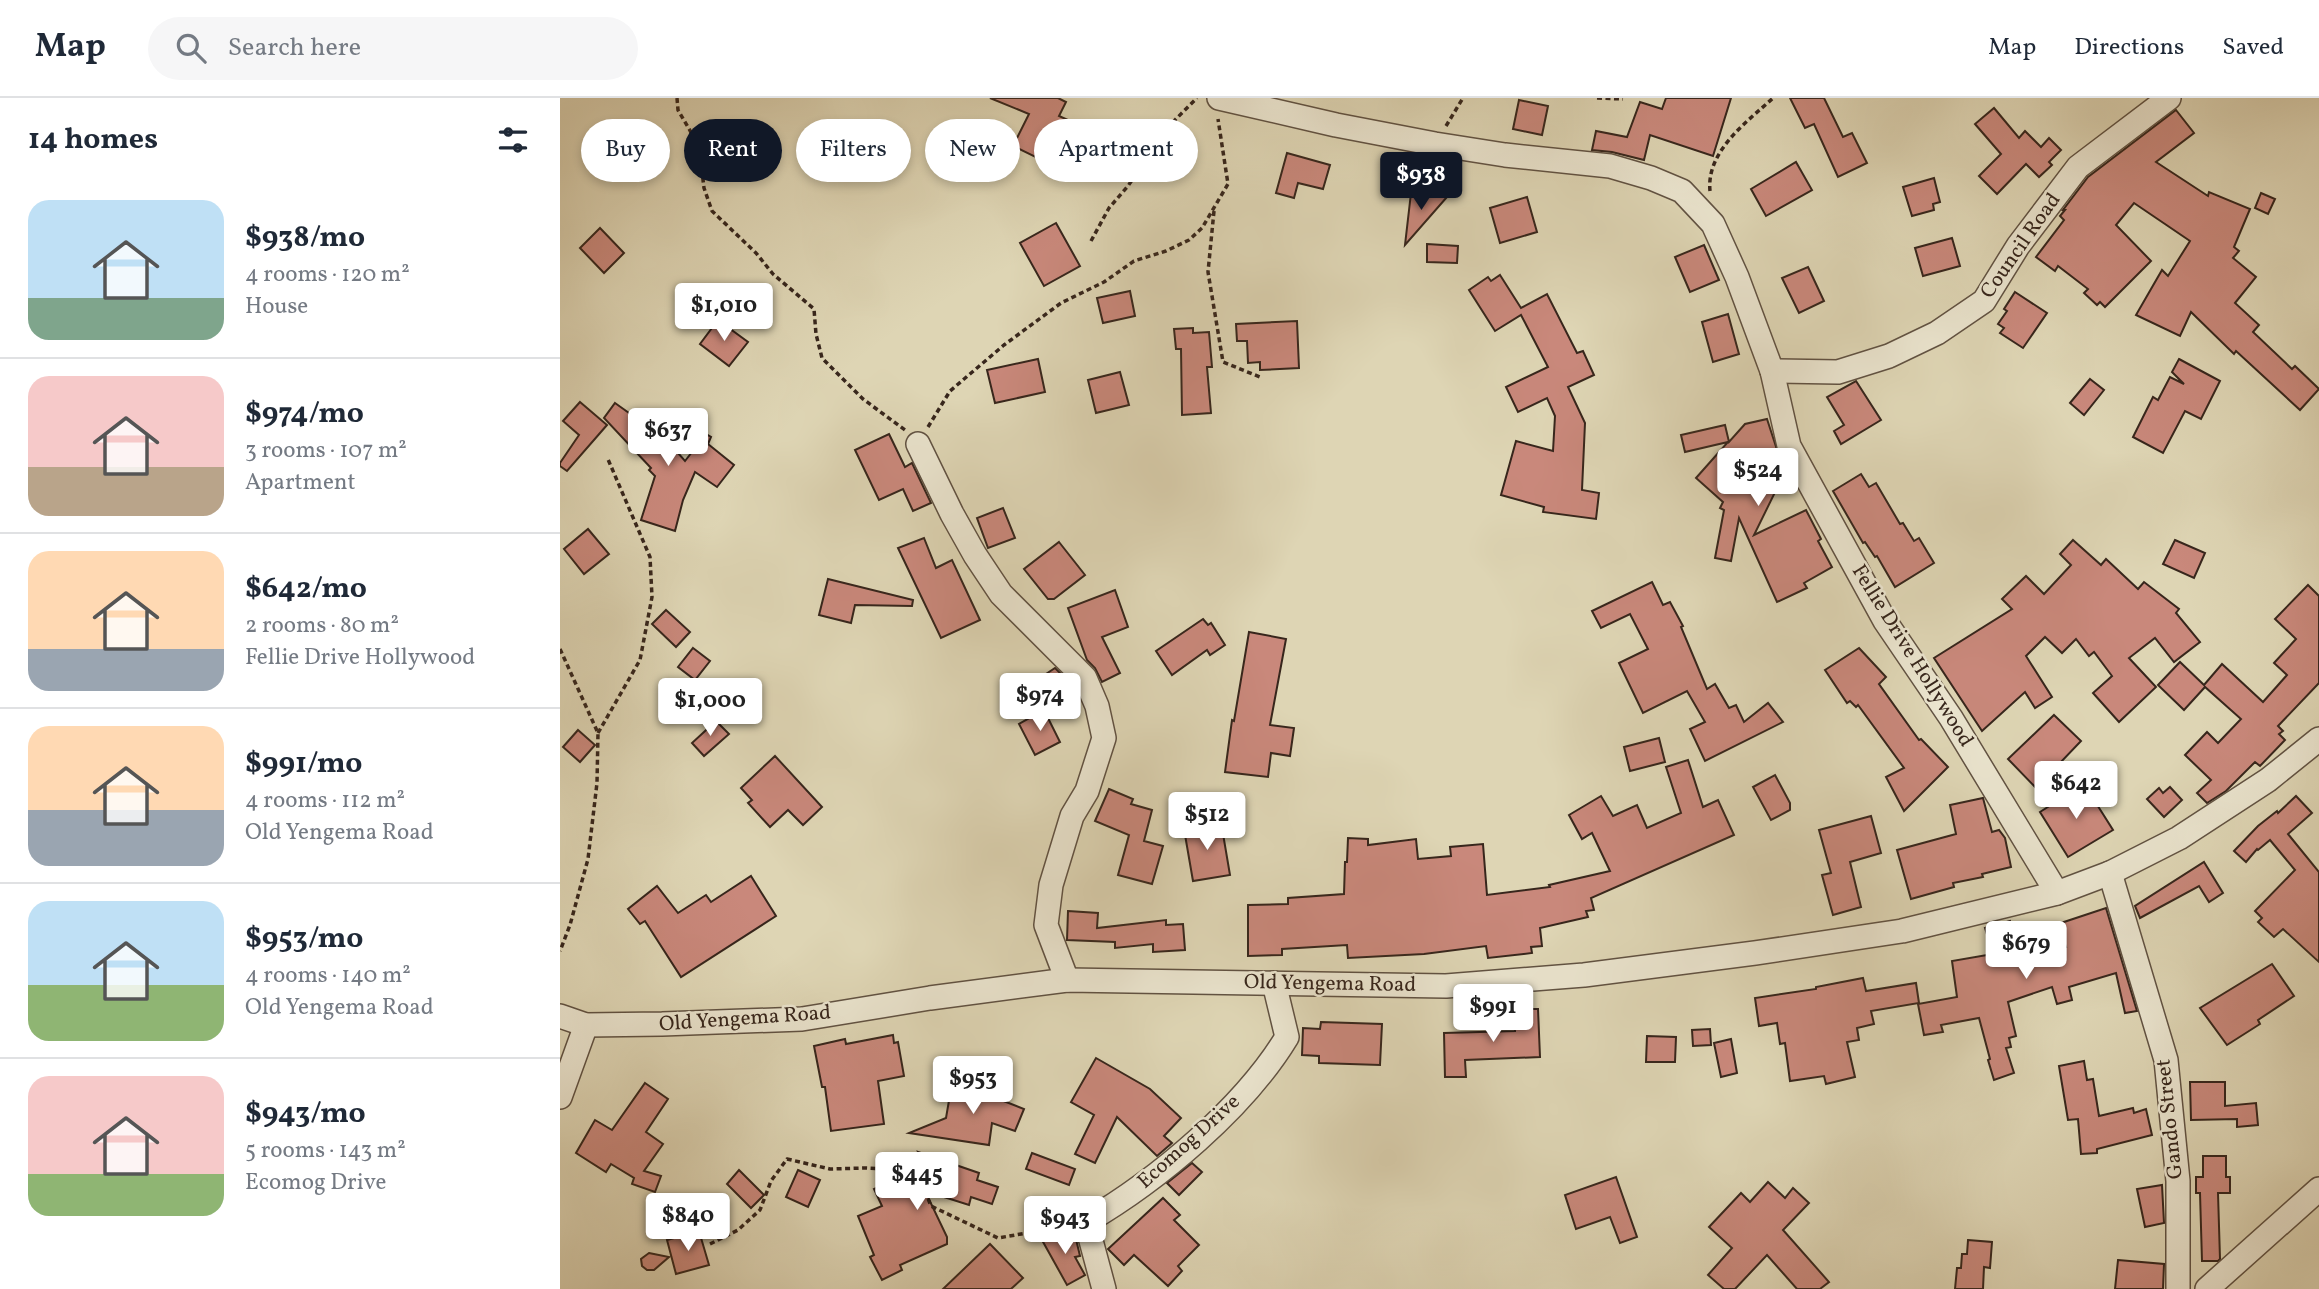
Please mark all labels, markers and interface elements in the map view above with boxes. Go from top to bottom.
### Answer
search box [148,17,638,80]
text: Map [35,25,106,71]
icon: search [172,29,210,67]
text: Search here [228,30,361,66]
text: Map [1988,31,2036,65]
text: Directions [2074,31,2184,65]
text: Saved [2222,31,2284,65]
text: 14 homes [28,119,158,161]
chip: Buy [581,119,670,182]
chip: Rent [684,119,782,182]
chip: Filters [796,119,911,182]
chip: New [925,119,1020,182]
chip: Apartment [1034,119,1198,182]
icon: filters [494,121,532,159]
pin: $938 [1380,152,1462,212]
text: $938 [1396,159,1446,191]
street label: Council Road [1974,187,2068,305]
text: $938/mo [245,217,365,259]
icon: home [84,228,168,312]
text: 4 rooms · 120 m² [245,259,410,291]
pin: $1,010 [667,284,781,343]
text: $1,010 [691,290,757,322]
text: House [245,291,308,323]
text: $974/mo [245,393,364,435]
icon: home [84,404,168,488]
pin: $637 [627,408,709,468]
text: $637 [644,415,692,447]
text: 3 rooms · 107 m² [245,435,407,467]
pin: $524 [1717,448,1799,508]
text: $524 [1733,455,1783,487]
text: Apartment [245,467,356,499]
street label: Fellie Drive Hollywood [1844,559,1980,753]
text: $642/mo [245,568,367,610]
icon: home [84,579,168,663]
text: 2 rooms · 80 m² [245,610,399,642]
text: Fellie Drive Hollywood [245,642,475,674]
pin: $974 [999,674,1081,733]
pin: $1,000 [653,678,767,738]
text: $974 [1016,680,1064,712]
text: $1,000 [674,685,746,717]
text: $991/mo [245,743,362,785]
icon: home [84,754,168,838]
pin: $642 [2035,762,2117,821]
text: $642 [2050,768,2102,800]
text: 4 rooms · 112 m² [245,785,405,817]
pin: $512 [1166,792,1248,852]
text: $512 [1184,799,1230,831]
text: Old Yengema Road [245,817,434,849]
text: $953/mo [245,918,363,960]
pin: $679 [1985,922,2067,981]
text: $679 [2002,928,2050,960]
icon: home [84,929,168,1013]
text: 4 rooms · 140 m² [245,960,411,992]
street label: Old Yengema Road [1244,968,1416,1000]
pin: $991 [1452,984,1534,1044]
text: $991 [1469,991,1517,1023]
text: Old Yengema Road [245,992,434,1024]
street label: Old Yengema Road [658,999,832,1039]
pin: $953 [932,1056,1014,1116]
street label: Gando Street [2149,1058,2191,1180]
text: $953 [949,1063,997,1095]
street label: Ecomog Drive [1131,1088,1247,1196]
text: $943/mo [245,1093,366,1135]
icon: home [84,1104,168,1188]
text: 5 rooms · 143 m² [245,1135,406,1167]
pin: $445 [876,1152,958,1212]
text: $445 [891,1159,943,1191]
text: Ecomog Drive [245,1167,386,1199]
pin: $840 [647,1194,729,1253]
pin: $943 [1024,1196,1106,1256]
text: $840 [662,1200,714,1232]
text: $943 [1040,1203,1090,1235]

